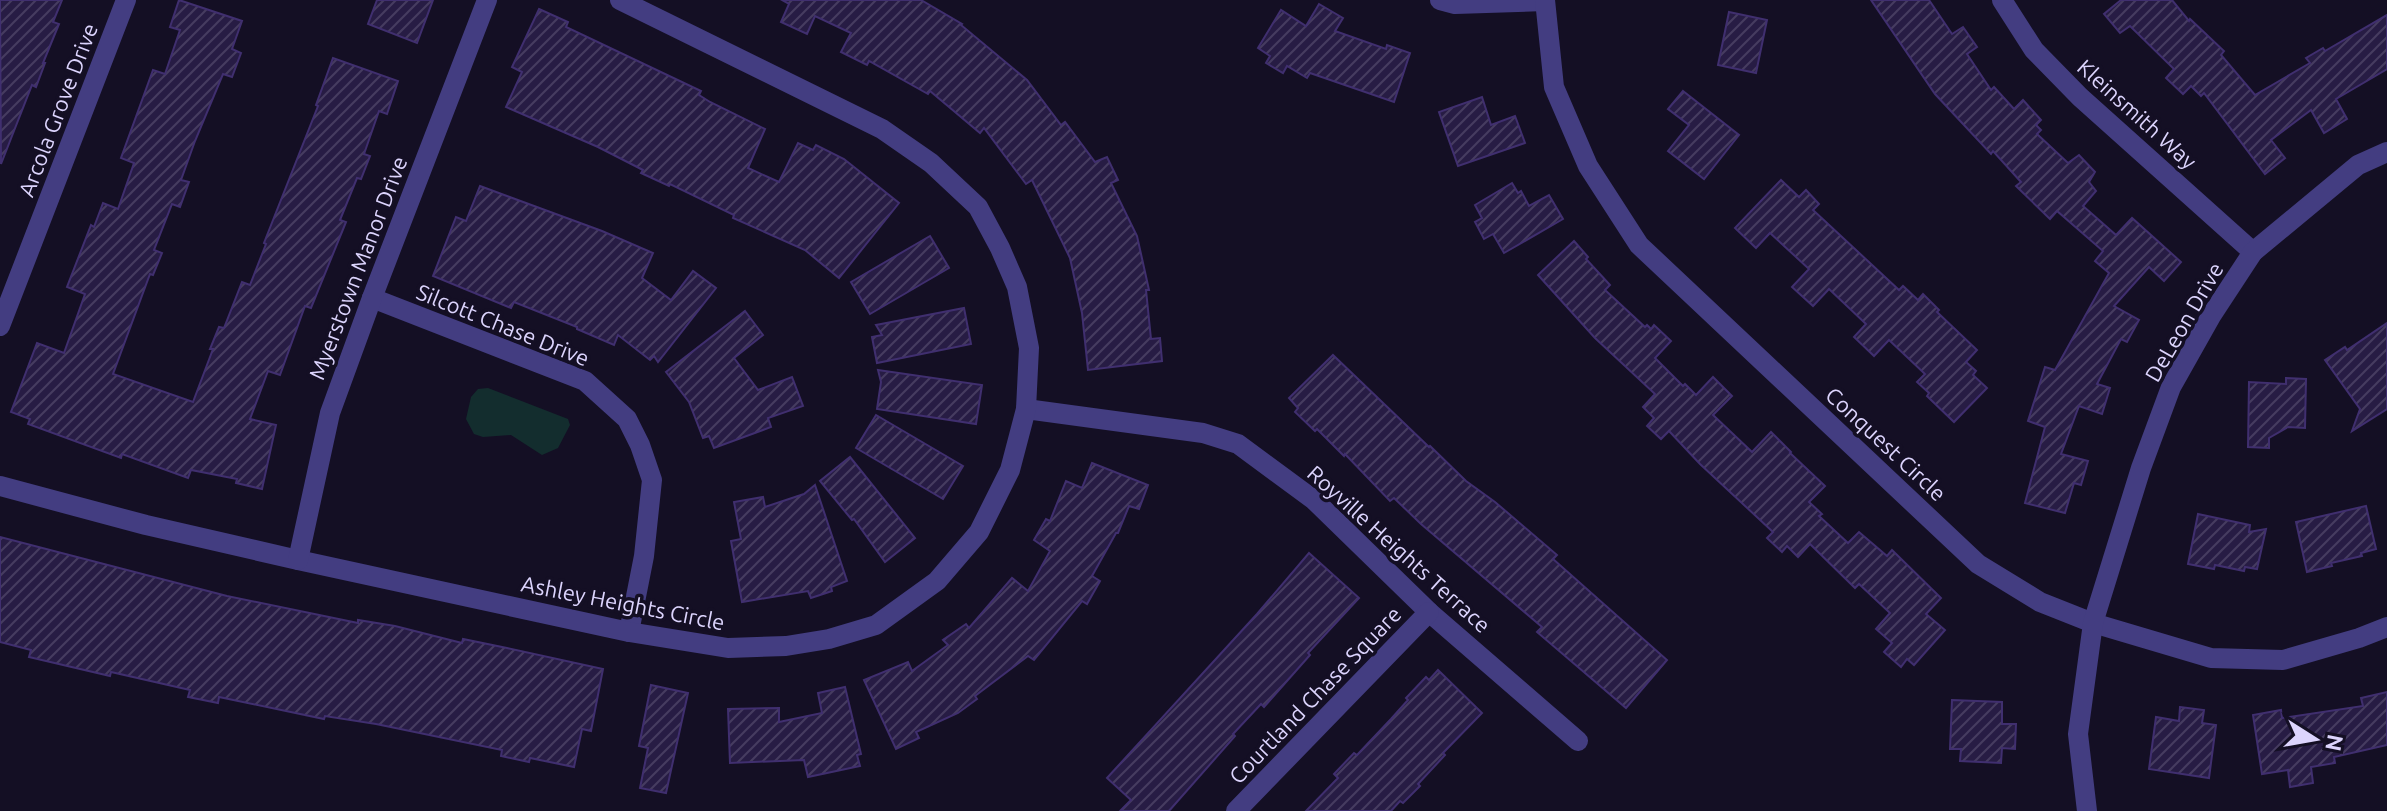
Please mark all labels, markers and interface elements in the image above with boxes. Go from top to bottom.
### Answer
street label: Arcola Grove Drive [13,20,102,200]
street label: Kleinsmith Way [2073,54,2202,174]
street label: Myerstown Manor Drive [303,153,412,383]
street label: DeLeon Drive [2139,258,2228,386]
street label: Silcott Chase Drive [413,278,593,371]
street label: Conquest Circle [1821,382,1952,506]
street label: Royville Heights Terrace [1303,460,1496,637]
street label: Ashley Heights Circle [519,571,727,635]
street label: Courtland Chase Square [1224,601,1406,788]
north arrow [2275,699,2355,779]
text: N [2321,732,2349,753]

